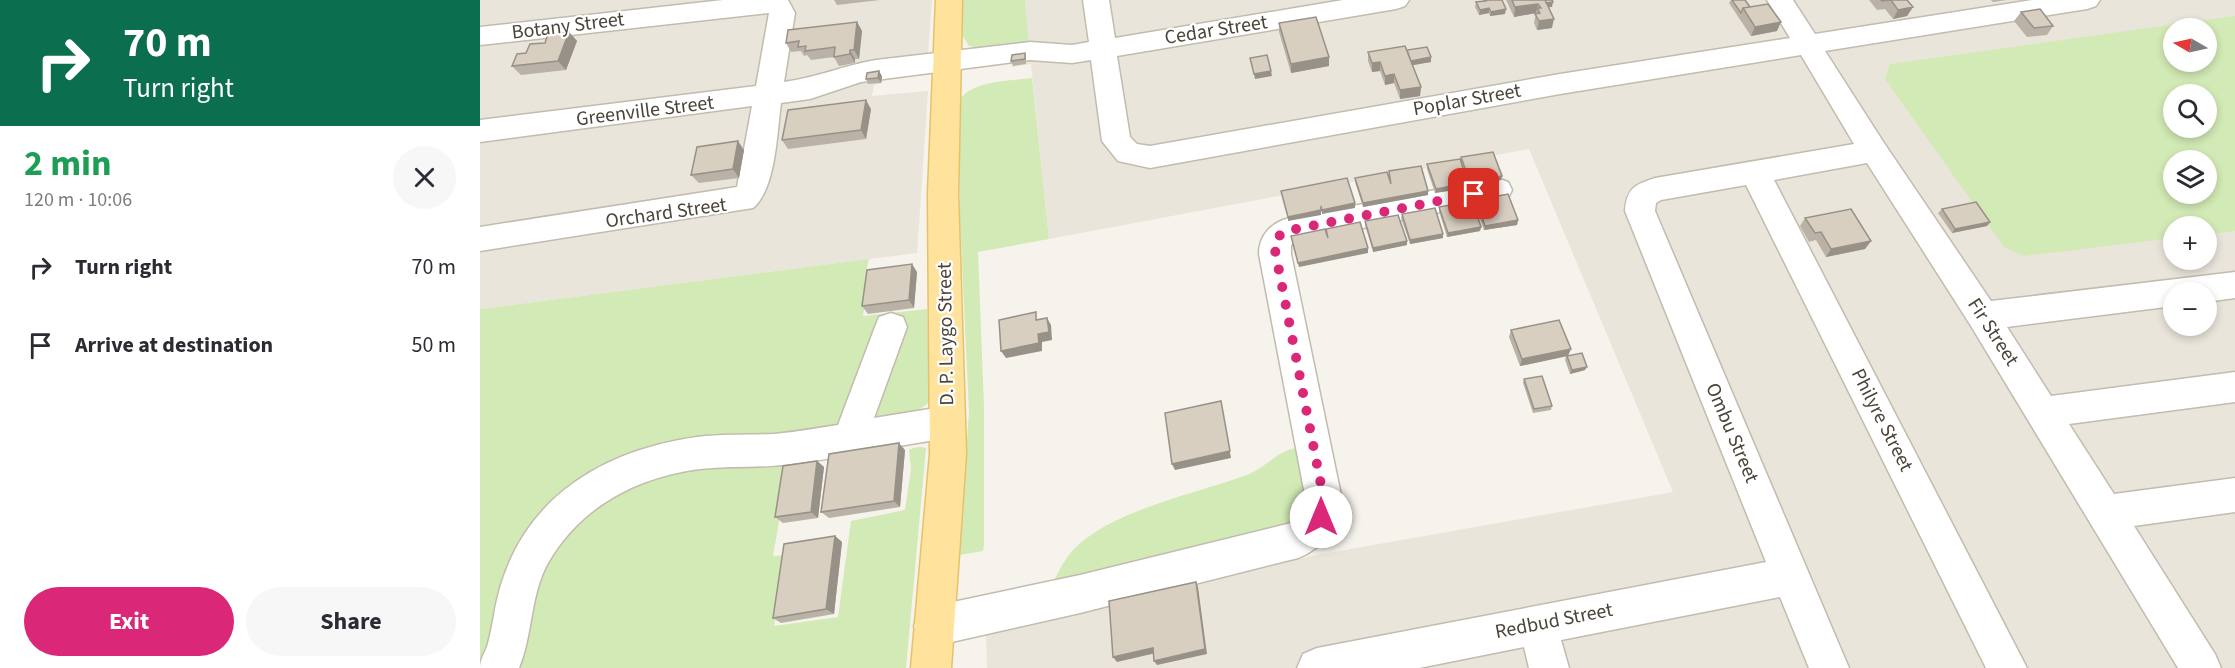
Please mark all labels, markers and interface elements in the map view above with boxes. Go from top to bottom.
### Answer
street label: Botany Street [510,5,626,47]
street label: Cedar Street [1163,8,1270,52]
text: 70 m [123,13,212,73]
north arrow [2163,18,2217,72]
map controls [2163,18,2217,336]
icon: right [24,24,102,102]
text: Turn right [123,69,234,108]
street label: Poplar Street [1411,77,1523,123]
button: search [2163,84,2217,138]
street label: Greenville Street [575,89,716,133]
text: 2 min [24,138,112,189]
button: close [393,146,456,209]
button: layers [2163,150,2217,204]
pin [1448,168,1499,219]
icon: arrive [1457,177,1490,210]
text: 120 m · 10:06 [24,186,132,214]
street label: Orchard Street [604,191,729,235]
button: + [2163,216,2217,270]
icon: right [24,251,57,284]
text: Turn right [75,251,172,283]
text: 70 m [411,251,456,283]
street label: D. P. Laygo Street [931,262,961,406]
button: − [2163,282,2217,336]
street label: Fir Street [1961,293,2026,372]
icon: arrive [24,329,57,362]
text: Arrive at destination [75,329,273,361]
text: 50 m [411,329,456,361]
street label: Philyre Street [1844,364,1920,477]
street label: Ombu Street [1698,379,1766,487]
position arrow [1289,485,1353,549]
button: Exit [24,587,234,656]
button: Share [246,587,456,656]
street label: Redbud Street [1493,596,1615,646]

